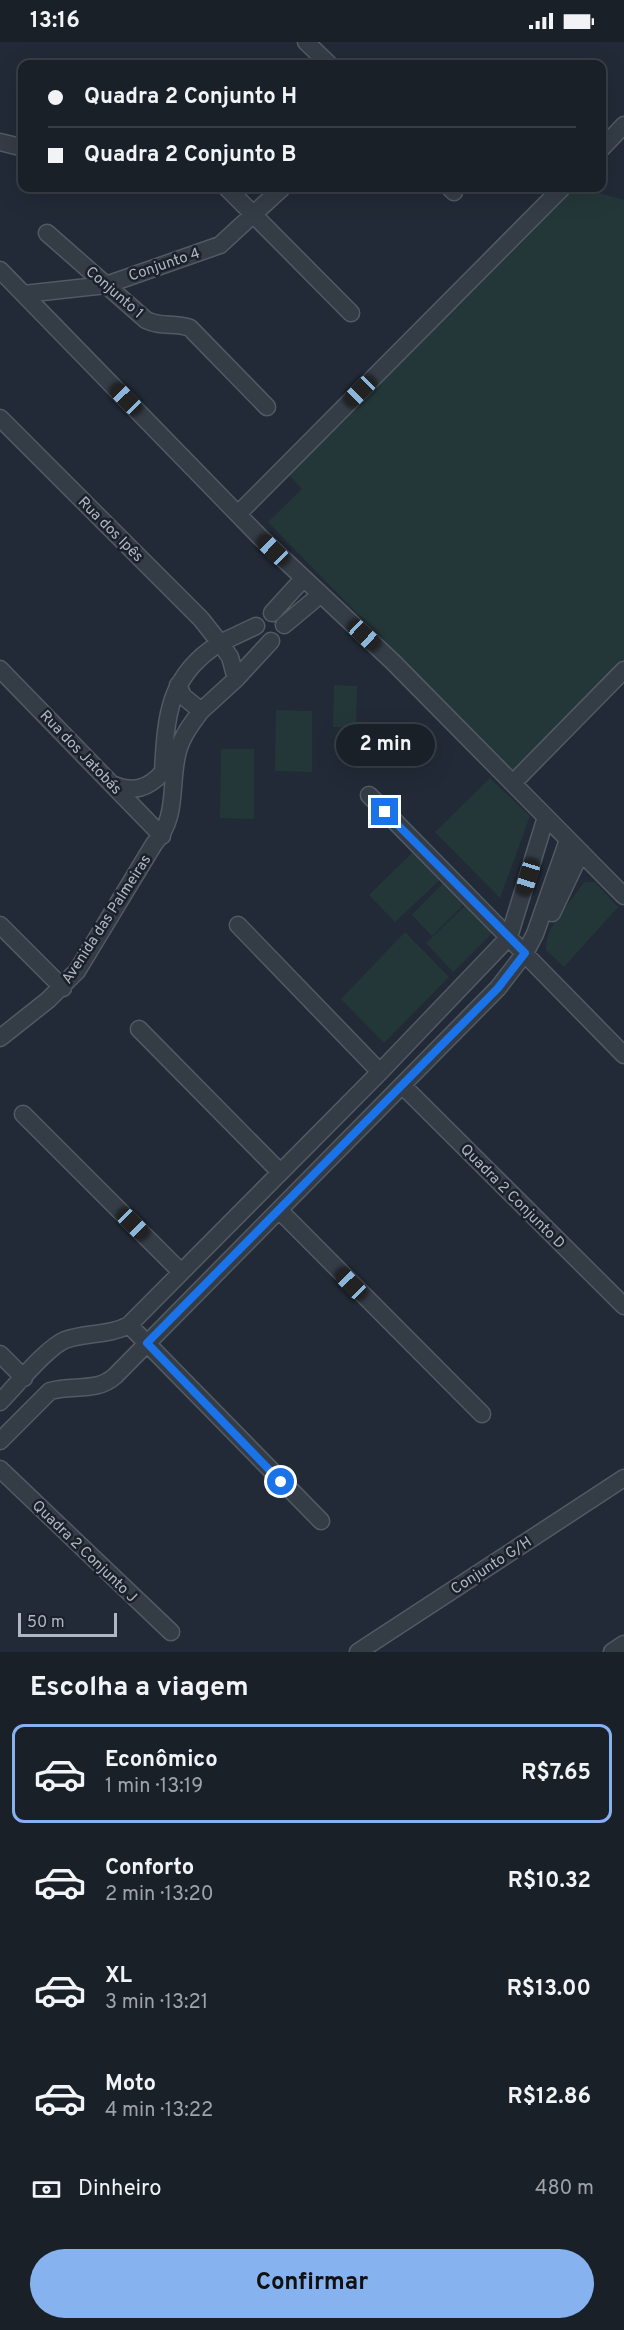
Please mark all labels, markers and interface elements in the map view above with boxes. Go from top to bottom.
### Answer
text: 13:16 [30,8,80,35]
text: Quadra 2 Conjunto H [84,84,297,111]
text: Quadra 2 Conjunto B [84,142,296,169]
street label: Conjunto 4 [126,244,203,286]
street label: Conjunto 1 [81,263,147,323]
car [341,372,379,410]
car [107,380,145,418]
street label: Rua dos Ipês [73,493,147,567]
car [254,531,292,569]
car [345,616,383,654]
street label: Rua dos Jatobás [35,707,125,799]
callout: 2 min [336,725,434,767]
text: 2 min [359,732,412,758]
route end [371,798,398,825]
street label: Avenida das Palmeiras [58,852,156,988]
car [514,857,542,897]
street label: Quadra 2 Conjunto D [455,1141,568,1254]
car [114,1205,152,1243]
car [332,1265,370,1303]
route start [267,1468,294,1495]
street label: Quadra 2 Conjunto J [27,1497,141,1607]
street label: Conjunto G/H [448,1533,536,1599]
scale bar [18,1610,117,1638]
text: 50 m [27,1613,65,1633]
text: Escolha a viagem [30,1671,249,1705]
icon: car [33,1747,87,1801]
text: Econômico [105,1747,218,1774]
text: R$7.65 [521,1760,591,1787]
text: 1 min · 13:19 [105,1774,203,1800]
icon: car [33,1855,87,1909]
text: Conforto [105,1855,194,1882]
text: R$10.32 [508,1868,591,1895]
text: 2 min · 13:20 [105,1882,214,1908]
icon: car [33,1963,87,2017]
text: XL [105,1963,132,1990]
text: R$13.00 [507,1976,591,2003]
text: 3 min · 13:21 [105,1990,208,2016]
icon: car [33,2071,87,2125]
text: Moto [105,2071,156,2098]
text: R$12.86 [508,2084,591,2111]
text: 4 min · 13:22 [105,2098,213,2124]
icon: cash [30,2173,63,2206]
text: Dinheiro [78,2176,161,2203]
text: 480 m [535,2176,594,2202]
button: Confirmar [30,2249,594,2318]

